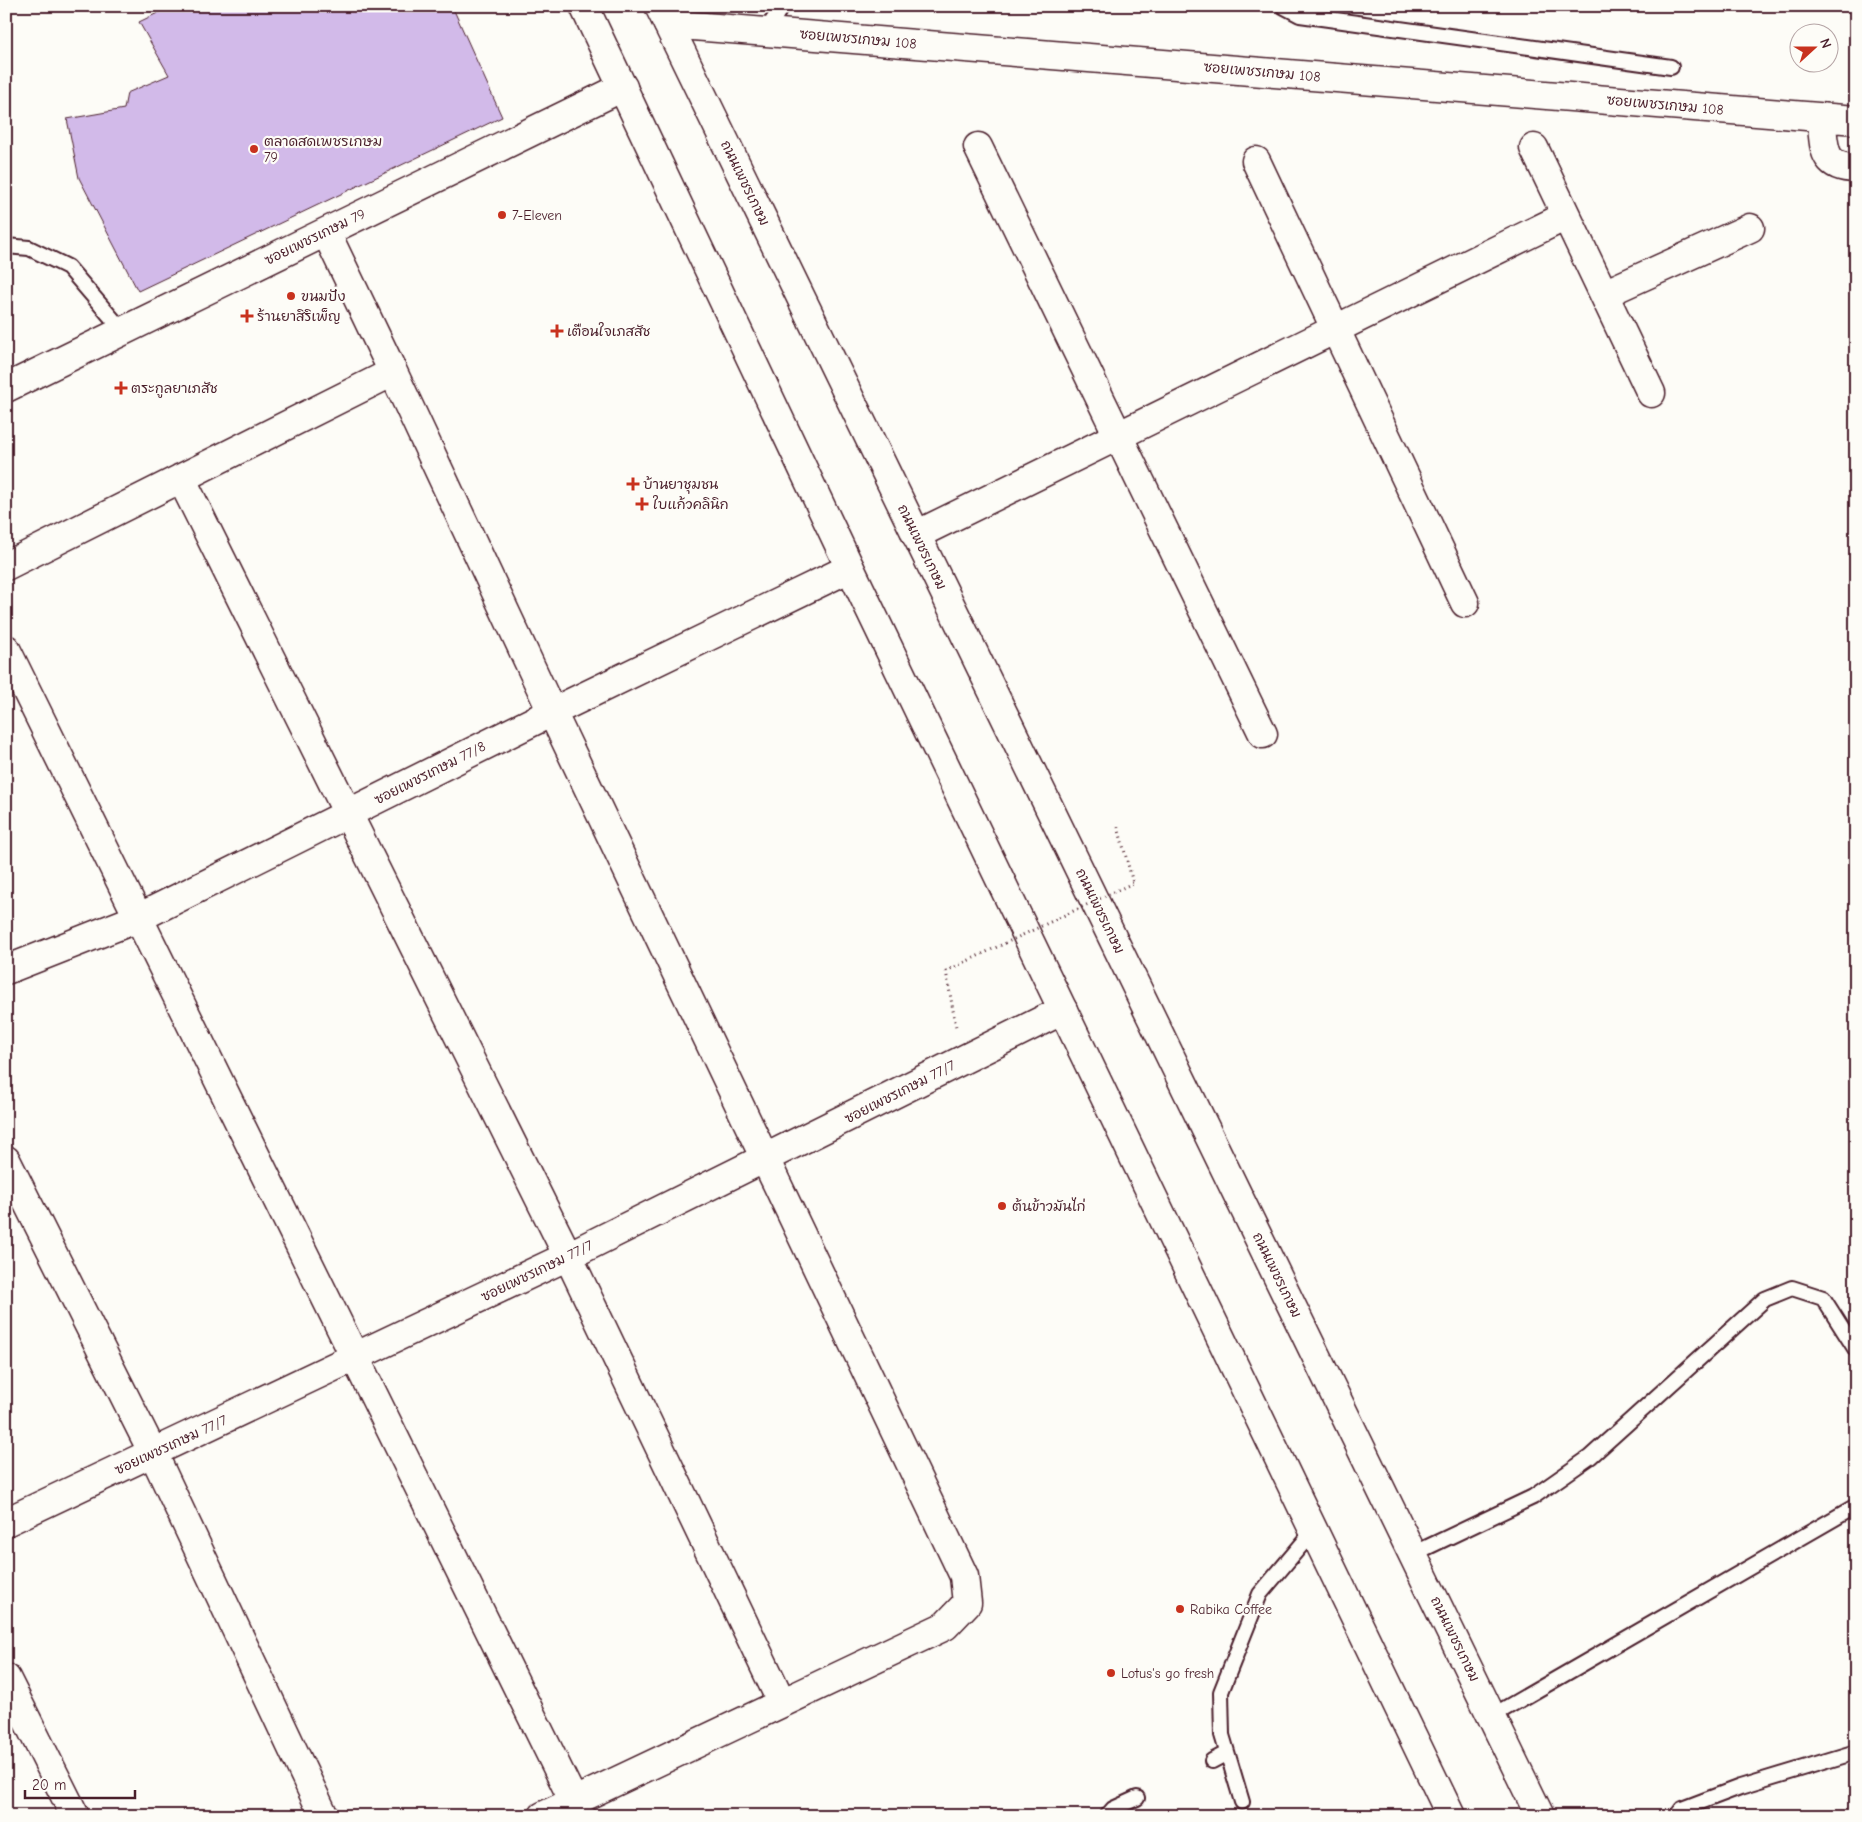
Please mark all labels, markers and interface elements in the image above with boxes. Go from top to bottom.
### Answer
north arrow [1790,22,1840,72]
street label: ซอยเพชรเกษม 108 [799,25,917,53]
text: N [1816,36,1835,51]
street label: ซอยเพชรเกษม 108 [1203,58,1321,86]
street label: ซอยเพชรเกษม 108 [1606,91,1724,119]
place label: ตลาดสดเพชรเกษม 79 [264,133,382,166]
street label: ถนนเพชรเกษม [717,137,773,229]
marker: ตลาดสดเพชรเกษม 79 [248,143,260,155]
street label: ซอยเพชรเกษม 79 [262,205,368,269]
place label: 7-Eleven [512,207,562,224]
marker: 7-Eleven [496,209,508,221]
place label: ขนมปัง [301,288,345,305]
marker: ขนมปัง [285,290,297,302]
place label: ร้านยาสิริเพ็ญ [257,307,340,325]
marker: ร้านยาสิริเพ็ญ [241,310,253,322]
place label: เตือนใจเภสสัช [567,322,650,340]
marker: เตือนใจเภสสัช [551,325,563,337]
place label: ตระกูลยาเภสัช [131,380,218,398]
marker: ตระกูลยาเภสัช [115,382,127,394]
place label: บ้านยาชุมชน [643,476,719,494]
marker: บ้านยาชุมชน [627,478,639,490]
place label: ใบแก้วคลินิก [653,495,729,513]
marker: ใบแก้วคลินิก [635,497,649,511]
street label: ถนนเพชรเกษม [894,501,950,593]
street label: ซอยเพชรเกษม 77/8 [371,738,489,808]
street label: ถนนเพชรเกษม [1072,865,1128,957]
street label: ซอยเพชรเกษม 77/7 [842,1057,959,1127]
place label: ต้นข้าวมันไก่ [1012,1197,1086,1215]
marker: ต้นข้าวมันไก่ [996,1200,1008,1212]
street label: ถนนเพชรเกษม [1249,1229,1305,1321]
street label: ซอยเพชรเกษม 77/7 [478,1236,596,1305]
street label: ซอยเพชรเกษม 77/7 [112,1411,230,1479]
street label: ถนนเพชรเกษม [1427,1593,1483,1685]
place label: Rabika Coffee [1190,1601,1272,1618]
marker: Rabika Coffee [1174,1603,1186,1615]
place label: Lotus's go fresh [1121,1665,1214,1682]
marker: Lotus's go fresh [1105,1667,1117,1679]
scale bar [25,1767,135,1799]
text: 20 m [32,1776,66,1794]

